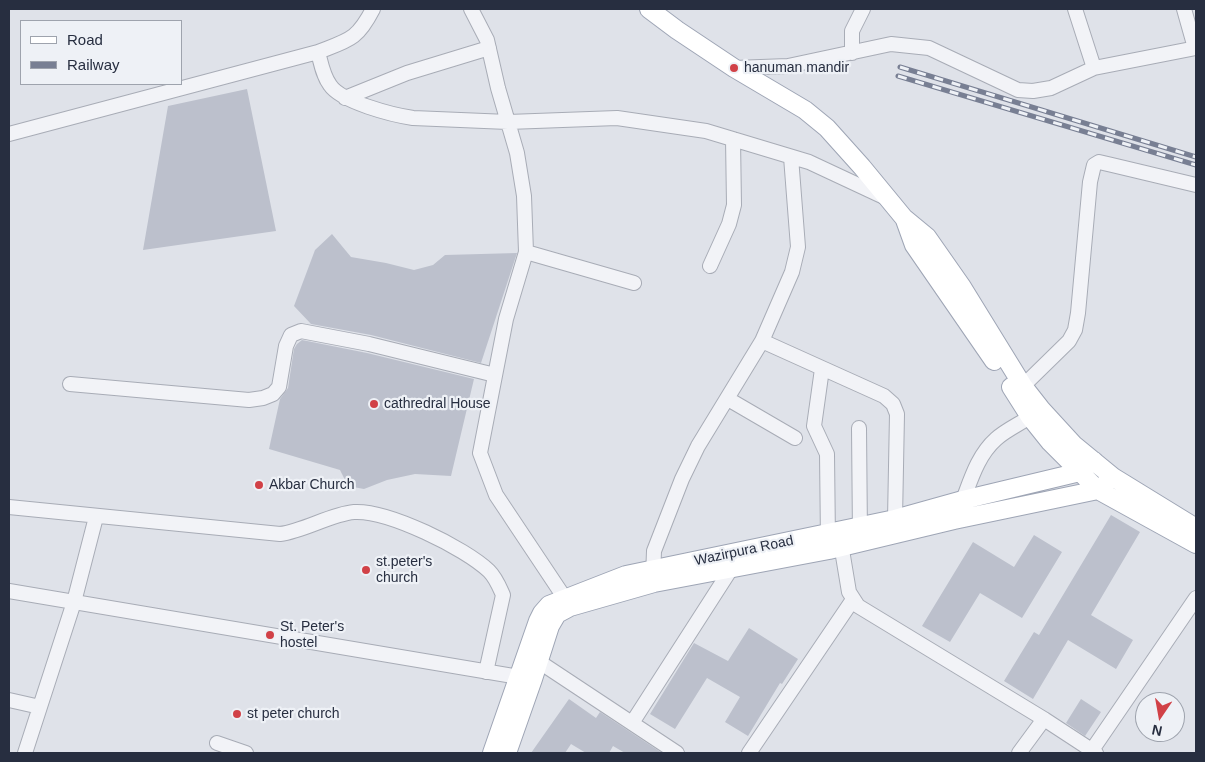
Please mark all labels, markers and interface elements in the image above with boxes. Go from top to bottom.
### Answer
legend [20,20,182,85]
text: Road [67,31,103,48]
text: Railway [67,56,120,73]
place label: hanuman mandir [744,60,849,76]
marker: hanuman mandir [728,62,740,74]
place label: cathredral House [384,396,491,412]
marker: cathredral House [368,398,380,410]
place label: Akbar Church [269,477,355,493]
marker: Akbar Church [253,479,265,491]
street label: Wazirpura Road [693,532,795,570]
place label: st.peter's church [376,554,432,586]
marker: st.peter's church [360,564,372,576]
place label: St. Peter's hostel [280,619,344,652]
marker: St. Peter's hostel [264,629,276,641]
north arrow [1135,692,1185,742]
place label: st peter church [247,706,340,722]
marker: st peter church [231,708,243,720]
text: N [1150,722,1164,740]

